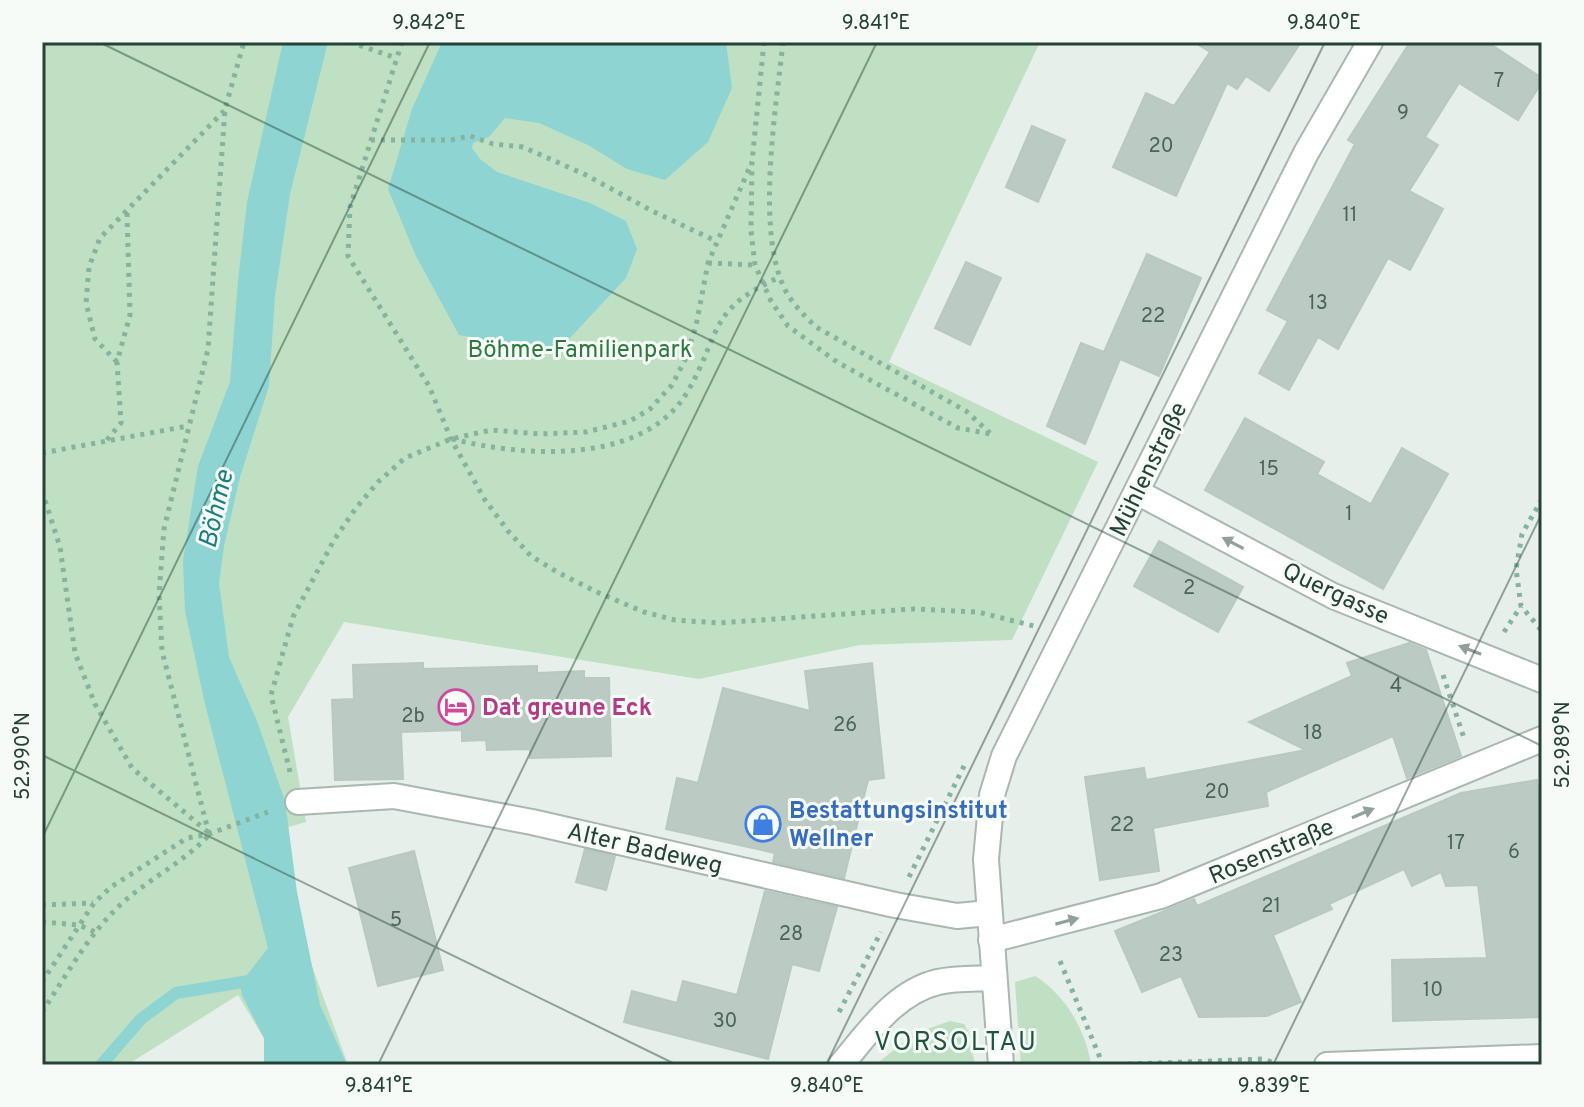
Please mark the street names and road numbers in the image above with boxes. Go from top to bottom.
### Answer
street label: Mühlenstraße [1104,398,1195,542]
street label: Quergasse [1277,557,1393,633]
street label: Rosenstraße [1205,813,1339,893]
street label: Alter Badeweg [564,818,725,882]

